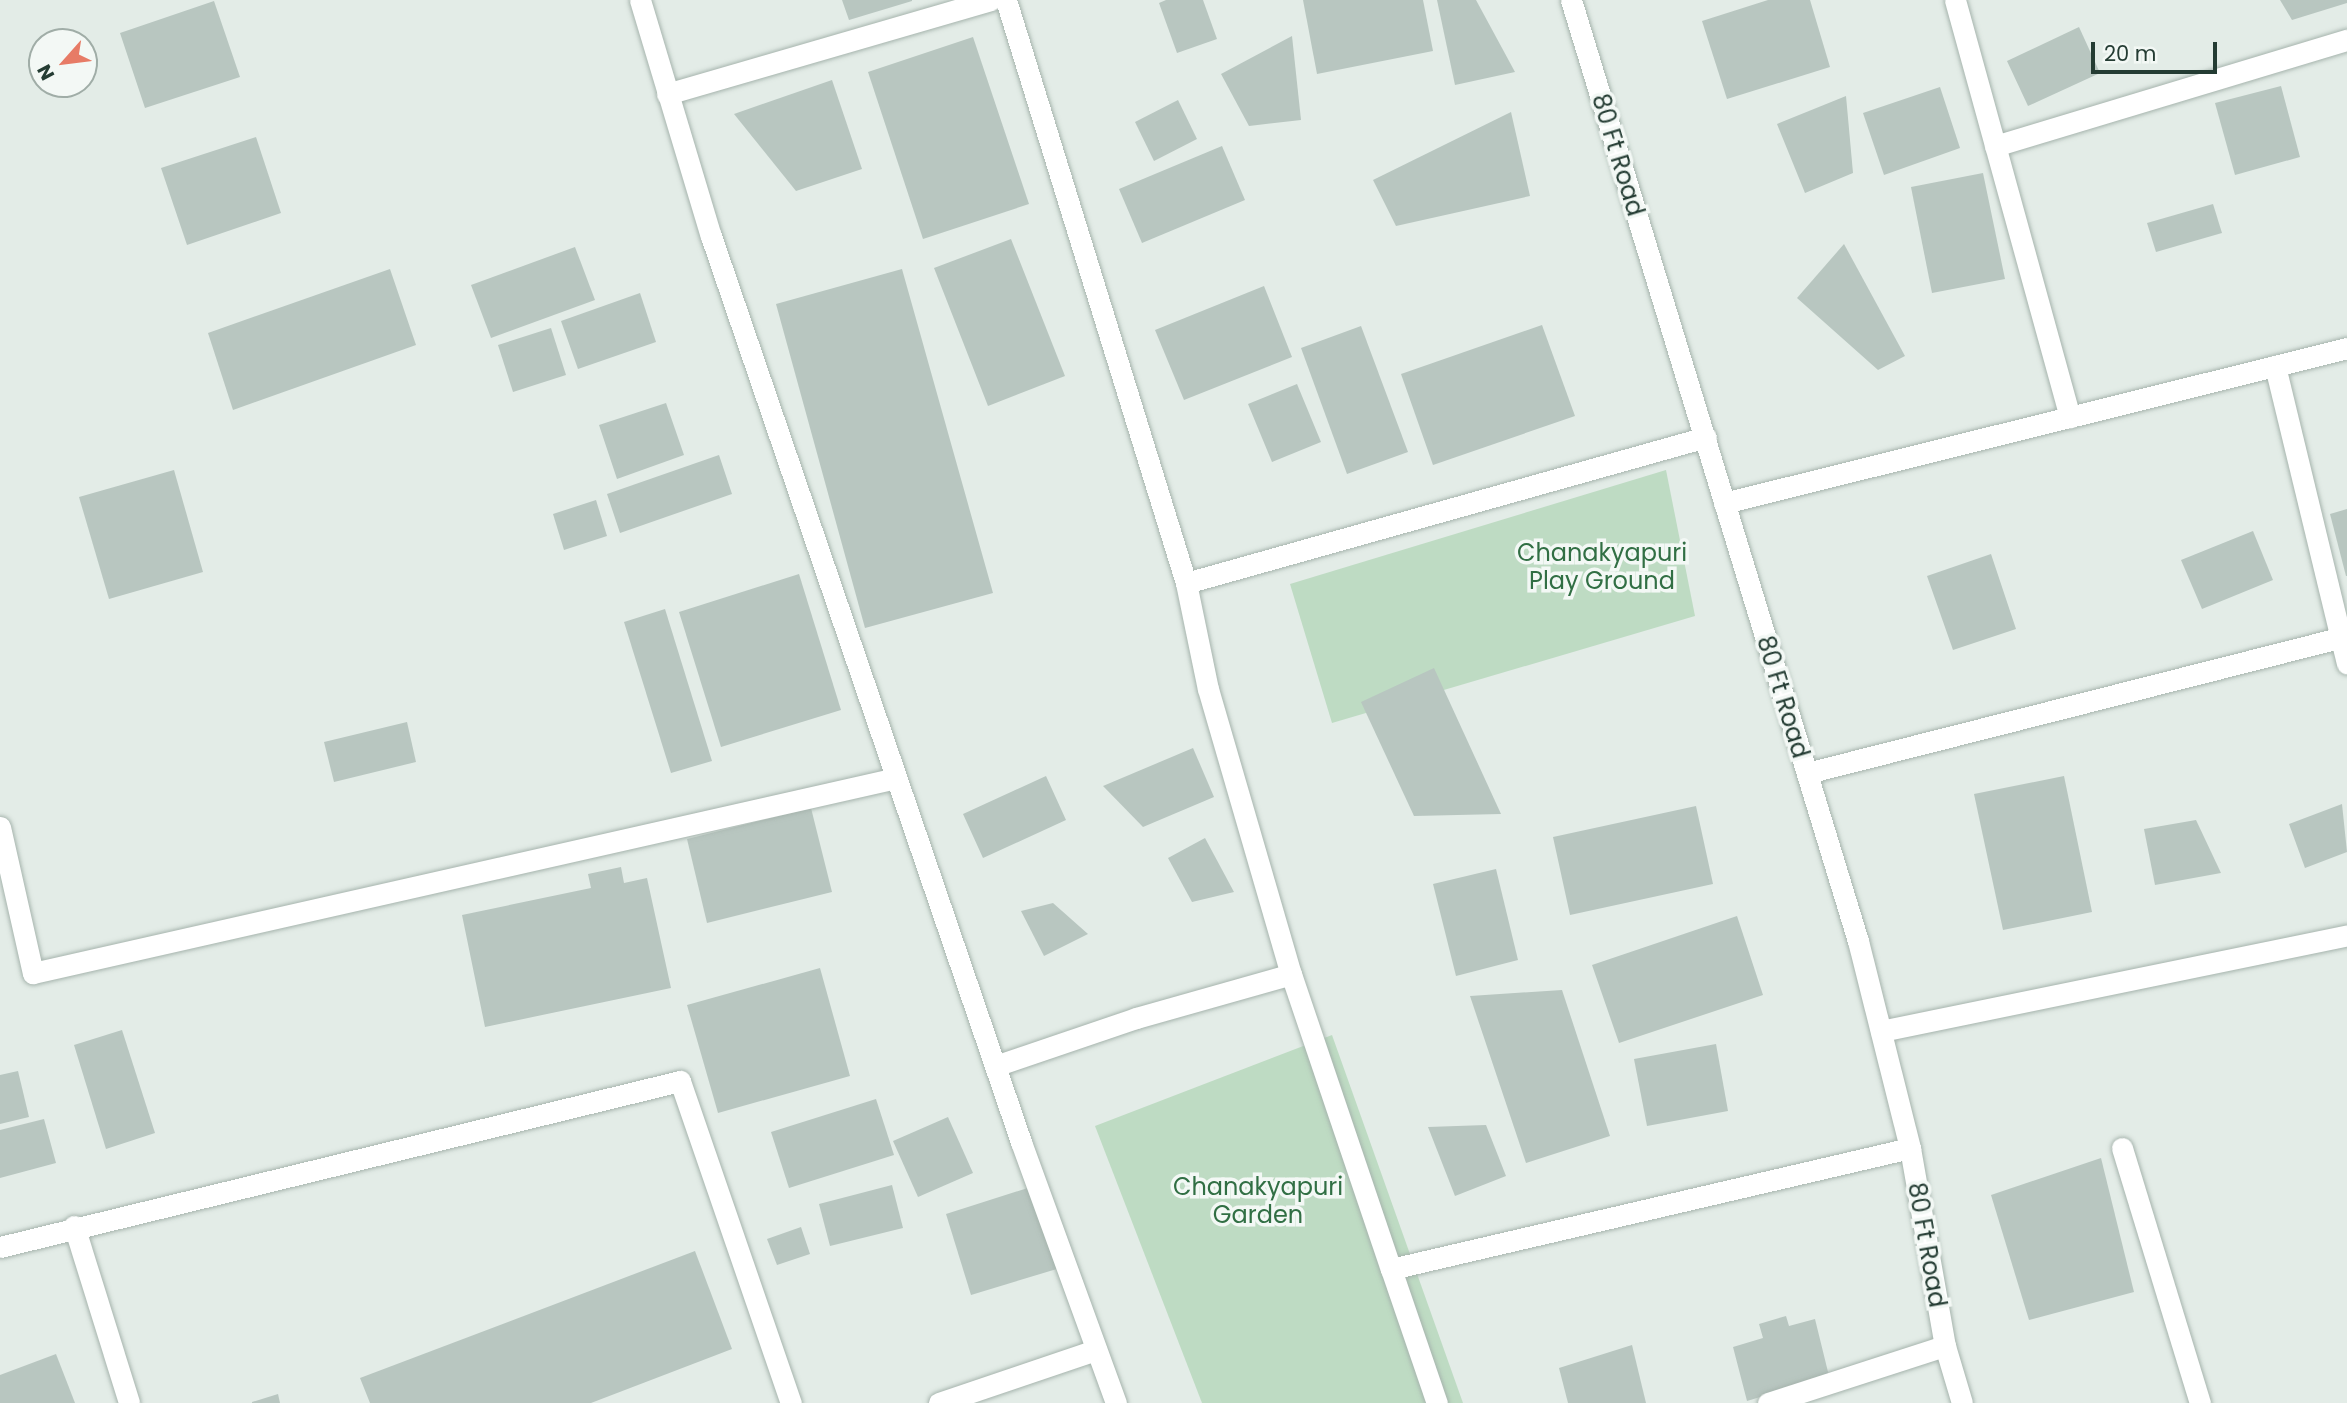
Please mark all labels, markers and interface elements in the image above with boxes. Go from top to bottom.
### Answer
north arrow [28,28,98,98]
scale bar [2095,28,2221,72]
text: 20 m [2104,39,2157,68]
text: N [31,60,61,85]
street label: 80 Ft Road [1586,90,1650,220]
park label: Chanakyapuri Play Ground [1517,539,1687,595]
street label: 80 Ft Road [1751,632,1815,762]
park label: Chanakyapuri Garden [1173,1173,1343,1229]
street label: 80 Ft Road [1902,1180,1952,1310]

